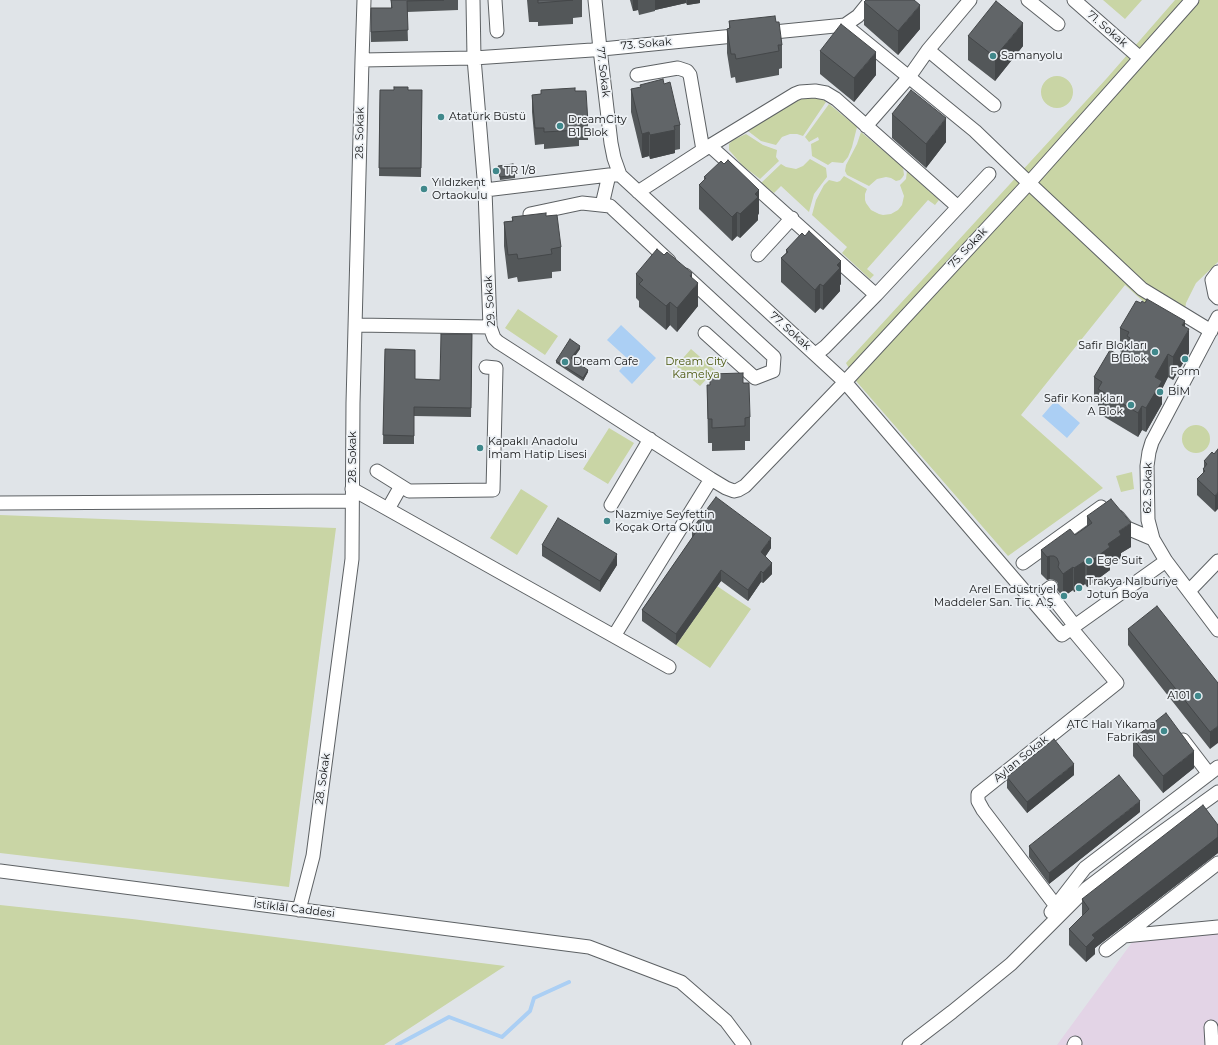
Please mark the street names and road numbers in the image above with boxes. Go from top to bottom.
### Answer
street label: 71. Sokak [1084,8,1130,50]
street label: 73. Sokak [620,35,672,53]
street label: 77. Sokak [593,46,613,98]
street label: 28. Sokak [353,107,367,159]
street label: 75. Sokak [946,225,990,271]
street label: 29. Sokak [482,275,498,327]
street label: 77. Sokak [767,309,813,353]
street label: 28. Sokak [346,431,360,483]
street label: 62. Sokak [1141,462,1155,514]
street label: Aylan Sokak [991,733,1051,785]
street label: 28. Sokak [313,752,333,806]
street label: İstiklâl Caddesi [252,897,336,921]

